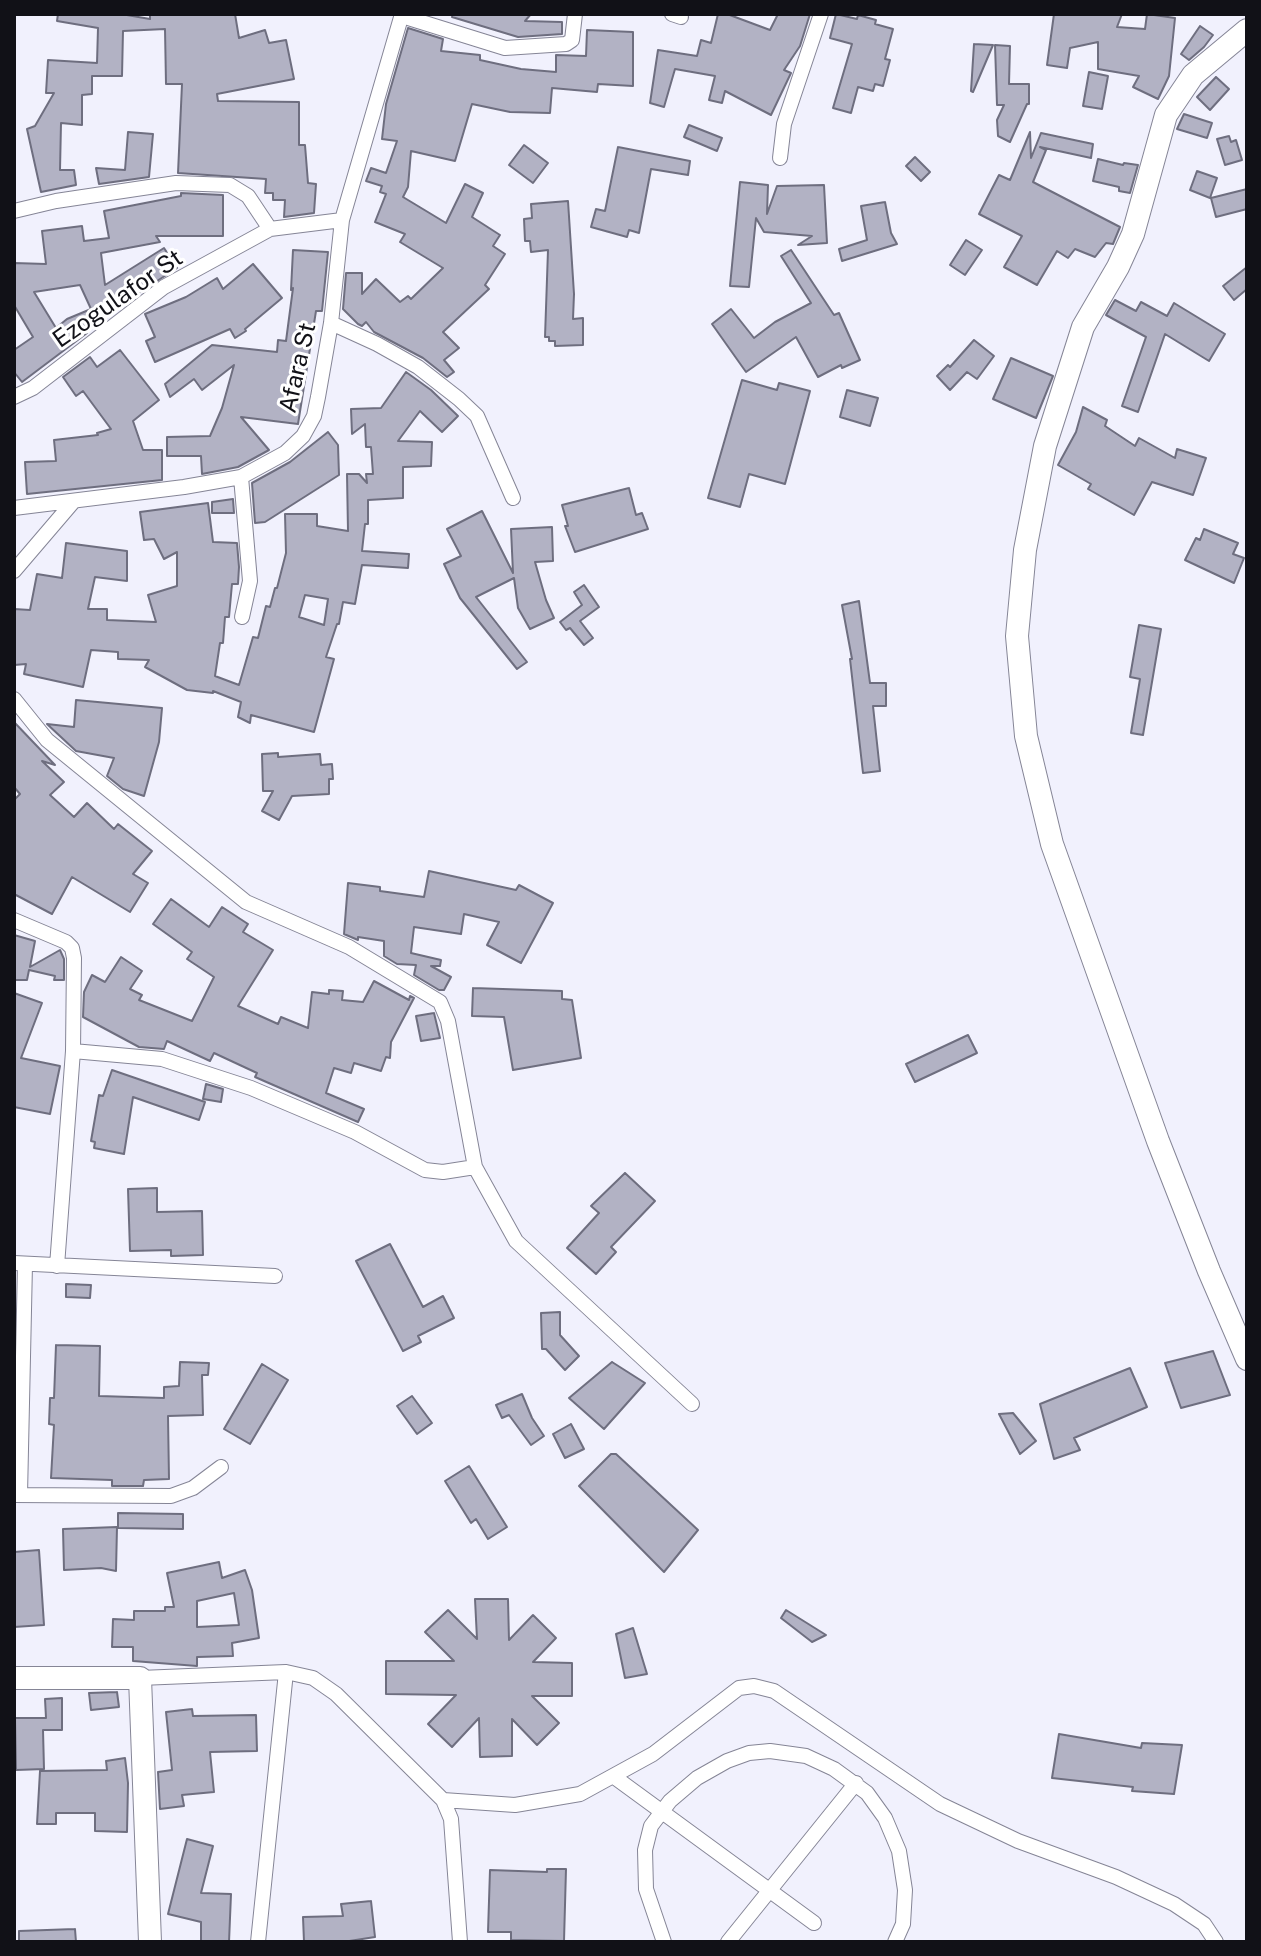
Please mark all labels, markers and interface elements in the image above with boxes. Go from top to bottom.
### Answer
street label: Ezogulafor St [48,244,188,354]
street label: Afara St [274,320,322,416]

